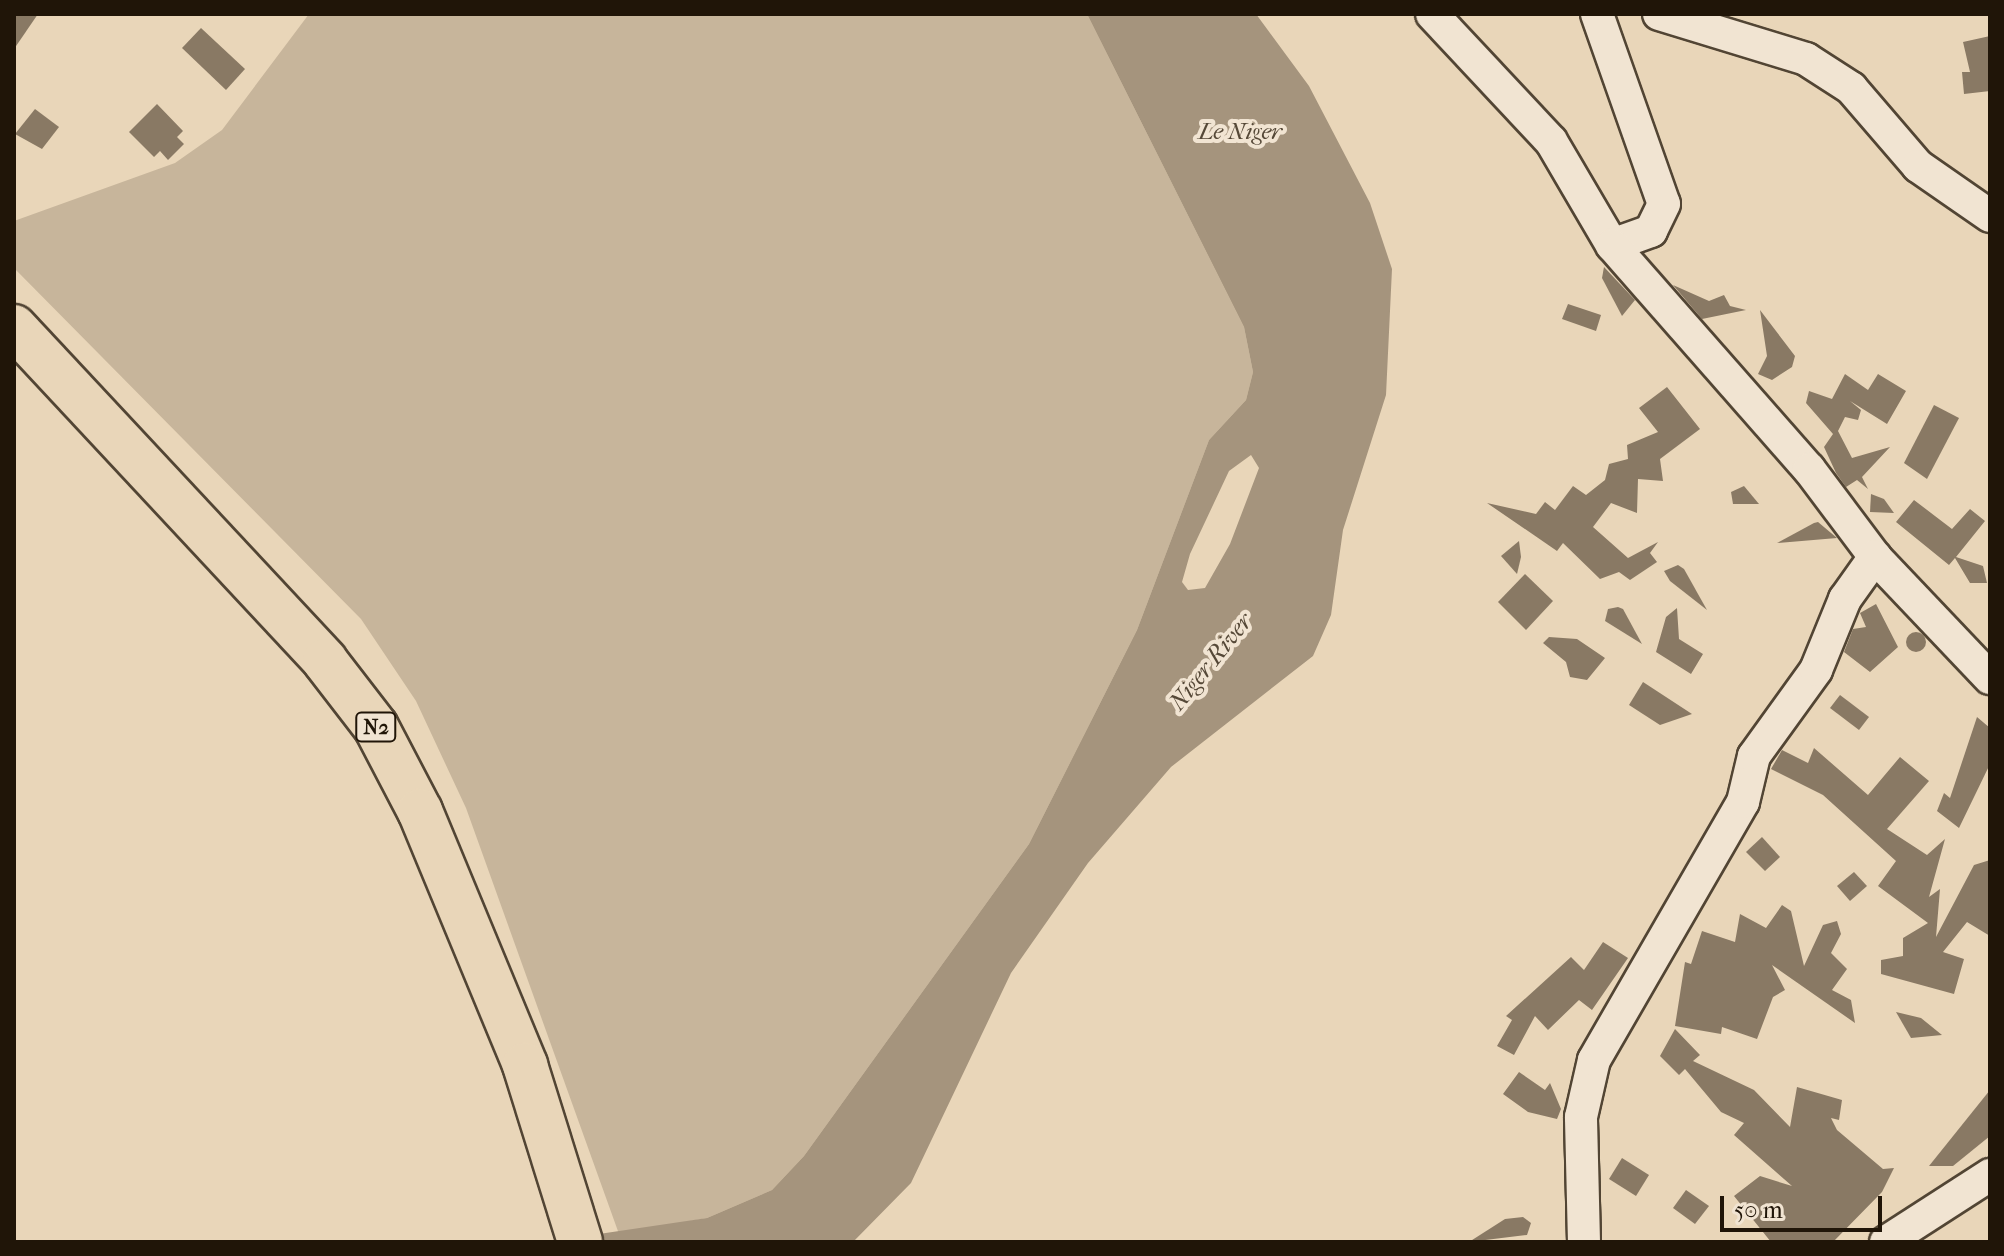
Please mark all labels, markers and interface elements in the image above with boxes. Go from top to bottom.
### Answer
water label: Le Niger [1198,118,1282,146]
water label: Niger River [1163,608,1259,716]
road number: N2 [354,711,398,743]
scale bar [1724,1180,1886,1230]
text: 50 m [1734,1196,1783,1224]

